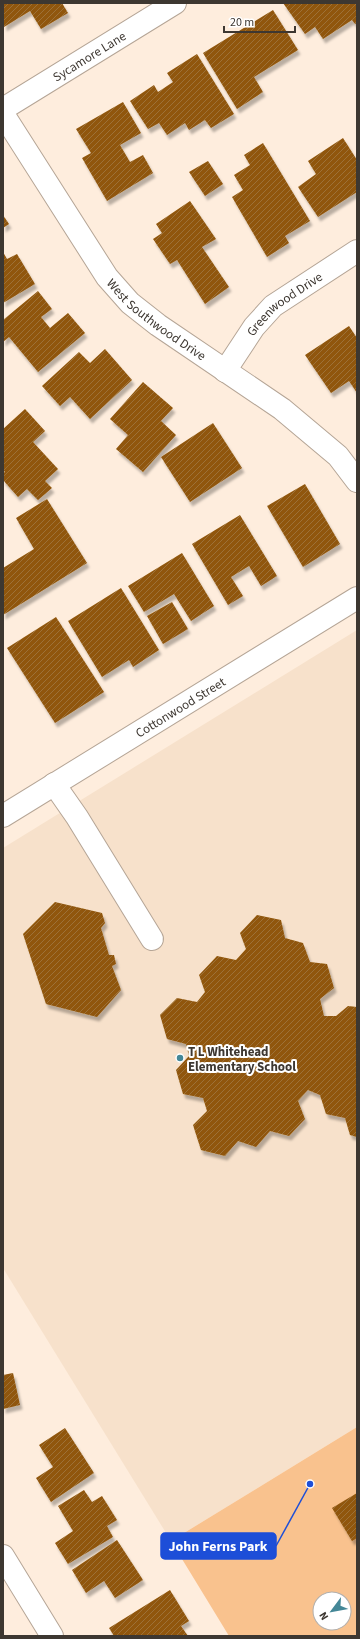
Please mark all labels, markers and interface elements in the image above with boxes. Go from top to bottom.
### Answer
scale bar [224,8,295,34]
text: 20 m [230,14,254,31]
street label: Sycamore Lane [49,27,130,86]
street label: Greenwood Drive [243,268,326,340]
street label: West Southwood Drive [102,275,209,365]
street label: Cottonwood Street [132,673,230,742]
place label: T L Whitehead Elementary School [188,1043,296,1076]
marker: T L Whitehead Elementary School [175,1053,185,1063]
callout: John Ferns Park [161,1533,276,1559]
text: John Ferns Park [168,1537,268,1557]
north arrow [312,1591,352,1631]
text: N [316,1609,332,1623]

